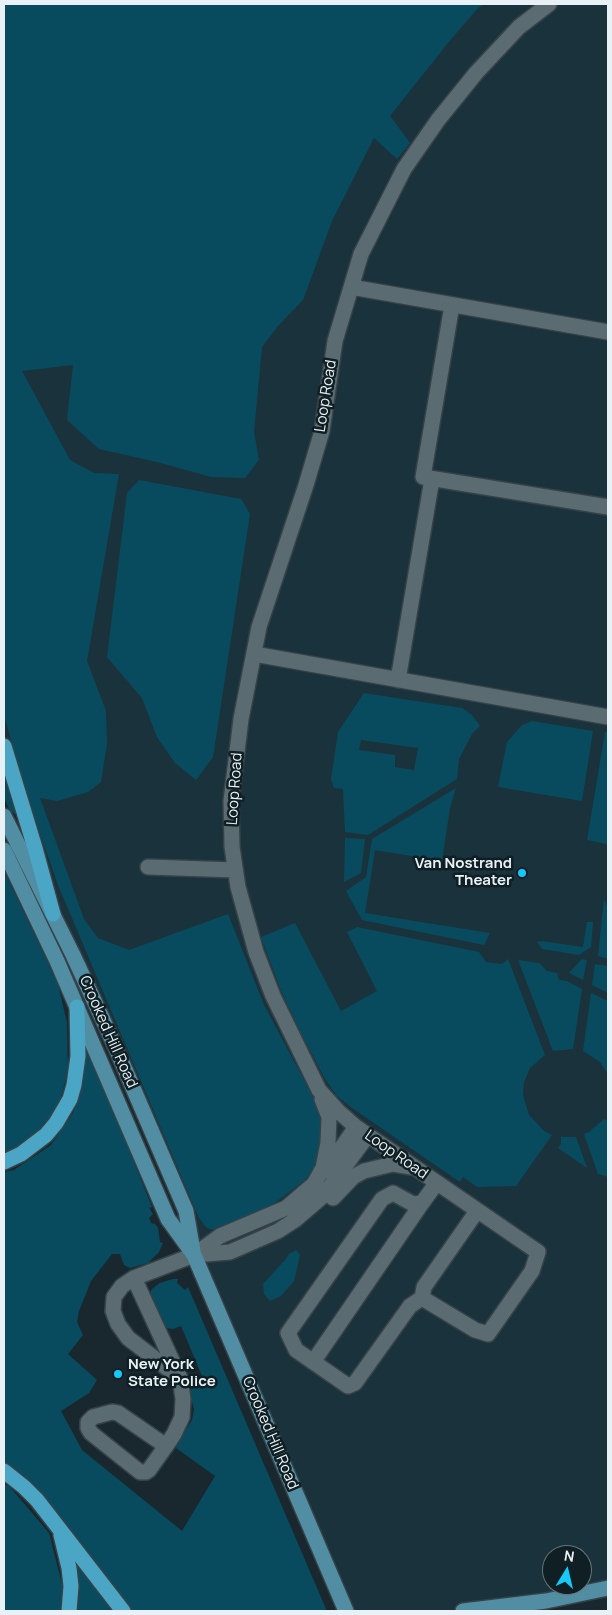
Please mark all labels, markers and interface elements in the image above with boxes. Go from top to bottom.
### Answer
street label: Loop Road [311,359,341,433]
street label: Loop Road [223,752,247,826]
place label: Van Nostrand Theater [415,855,512,890]
marker: Van Nostrand Theater [516,867,528,879]
street label: Crooked Hill Road [75,973,141,1091]
street label: Loop Road [361,1127,431,1183]
place label: New York State Police [128,1356,216,1391]
marker: New York State Police [112,1368,124,1380]
street label: Crooked Hill Road [238,1374,302,1492]
north arrow [542,1545,592,1595]
text: N [563,1546,576,1566]

